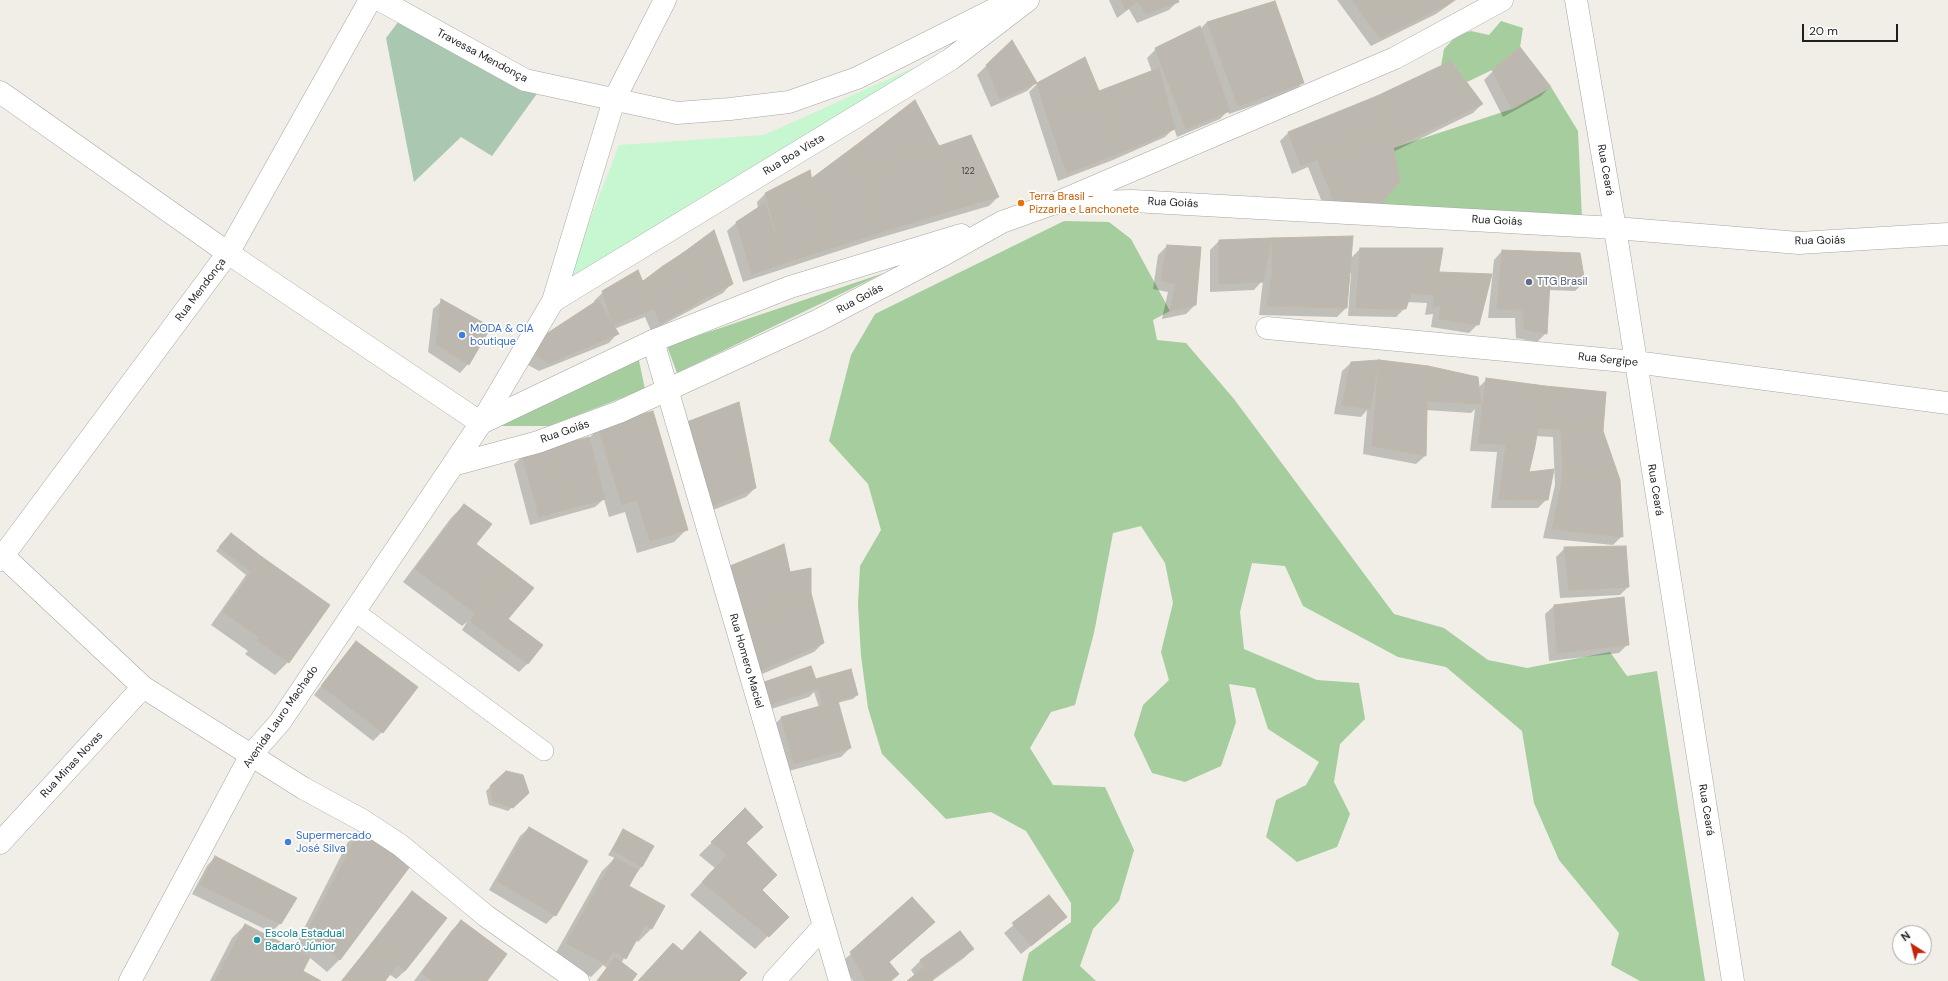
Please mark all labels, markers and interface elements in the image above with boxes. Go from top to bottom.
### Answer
scale bar [1804,16,1900,42]
text: 20 m [1809,23,1838,39]
street label: Travessa Mendonça [434,26,530,86]
street label: Rua Boa Vista [761,131,827,179]
street label: Rua Ceará [1594,143,1616,197]
house number: 122 [961,167,975,177]
place label: Terra Brasil - Pizzaria e Lanchonete [1029,190,1139,216]
street label: Rua Goiás [1147,195,1199,211]
marker: Terra Brasil - Pizzaria e Lanchonete [1016,198,1026,208]
street label: Rua Goiás [1471,213,1523,229]
street label: Rua Goiás [1795,234,1845,248]
street label: Rua Mendonça [173,256,229,324]
place label: TTG Brasil [1537,275,1588,289]
marker: TTG Brasil [1524,277,1534,287]
street label: Rua Goiás [834,281,886,317]
place label: MODA & CIA boutique [470,322,534,348]
marker: MODA & CIA boutique [457,330,467,340]
street label: Rua Sergipe [1577,350,1639,370]
street label: Rua Goiás [539,417,591,447]
street label: Rua Ceará [1644,463,1666,517]
street label: Rua Homero Maciel [726,612,766,710]
street label: Avenida Lauro Machado [241,663,321,771]
street label: Rua Minas Novas [38,729,106,801]
street label: Rua Ceará [1695,783,1717,837]
place label: Supermercado José Silva [296,829,371,855]
marker: Supermercado José Silva [283,837,293,847]
north arrow [1892,925,1932,965]
place label: Escola Estadual Badaró Júnior [265,927,344,953]
text: N [1898,928,1913,944]
marker: Escola Estadual Badaró Júnior [252,935,262,945]

